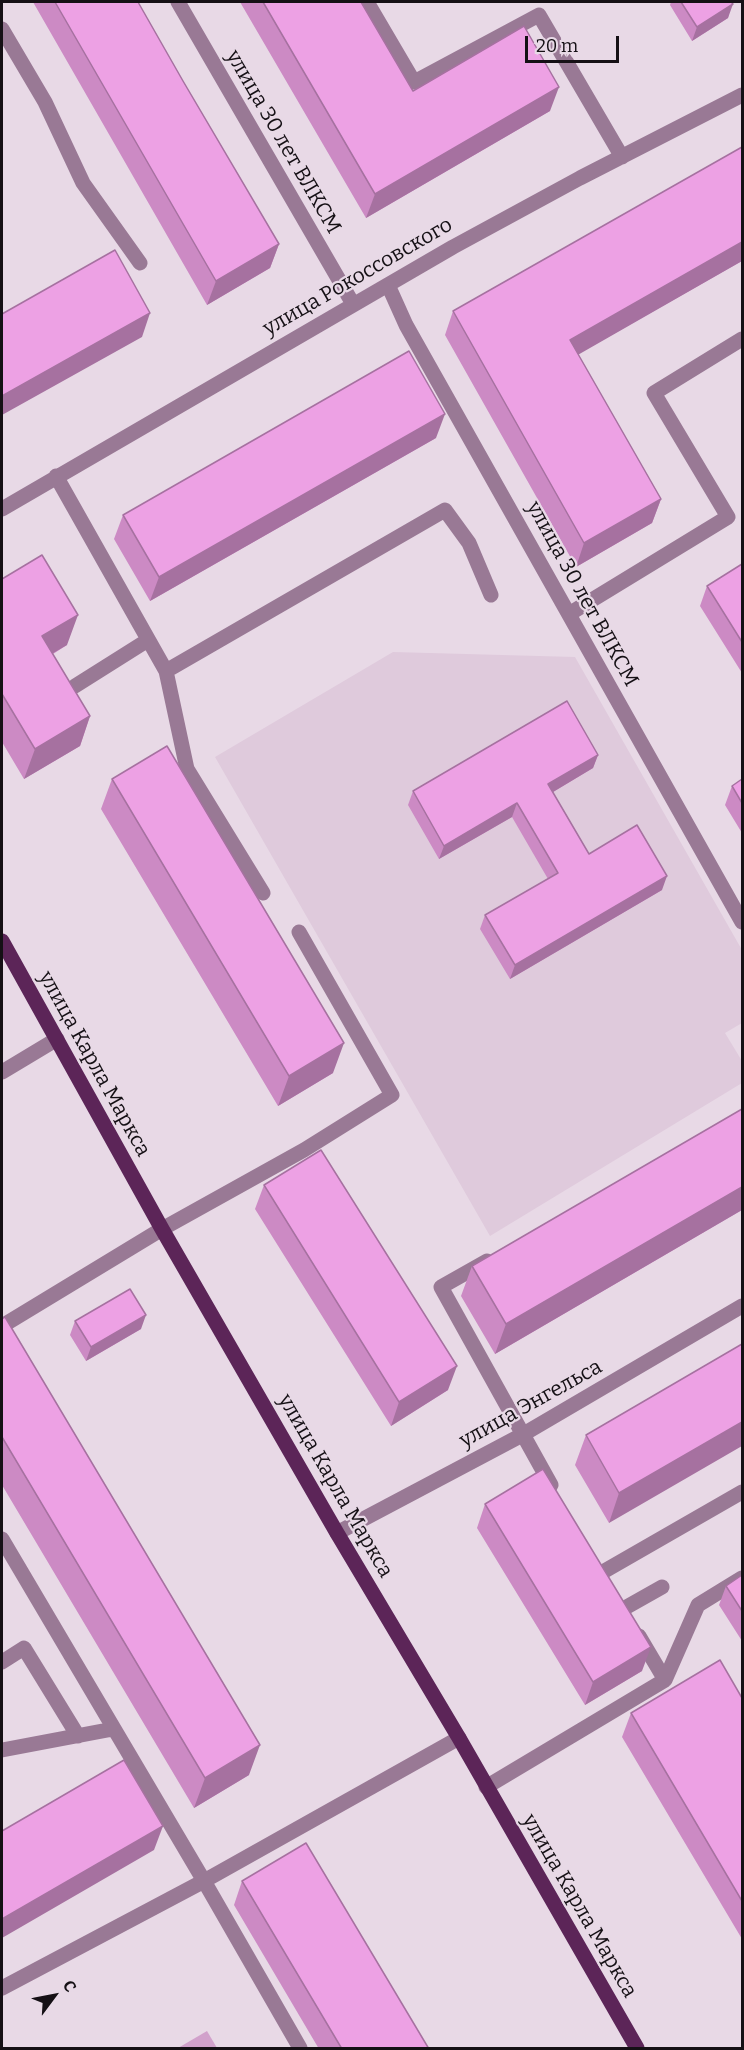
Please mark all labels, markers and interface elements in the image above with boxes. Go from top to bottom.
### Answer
scale bar [528,24,622,62]
text: 20 m [536,35,578,57]
street label: улица 30 лет ВЛКСМ [220,46,346,238]
street label: улица Рокоссовского [259,212,457,342]
street label: улица 30 лет ВЛКСМ [521,497,643,691]
street label: улица Карла Маркса [33,967,155,1161]
street label: улица Энгельса [455,1354,607,1454]
street label: улица Карла Маркса [272,1390,398,1582]
street label: улица Карла Маркса [516,1810,642,2002]
north arrow [24,1966,84,2026]
text: С [59,1977,80,1996]

